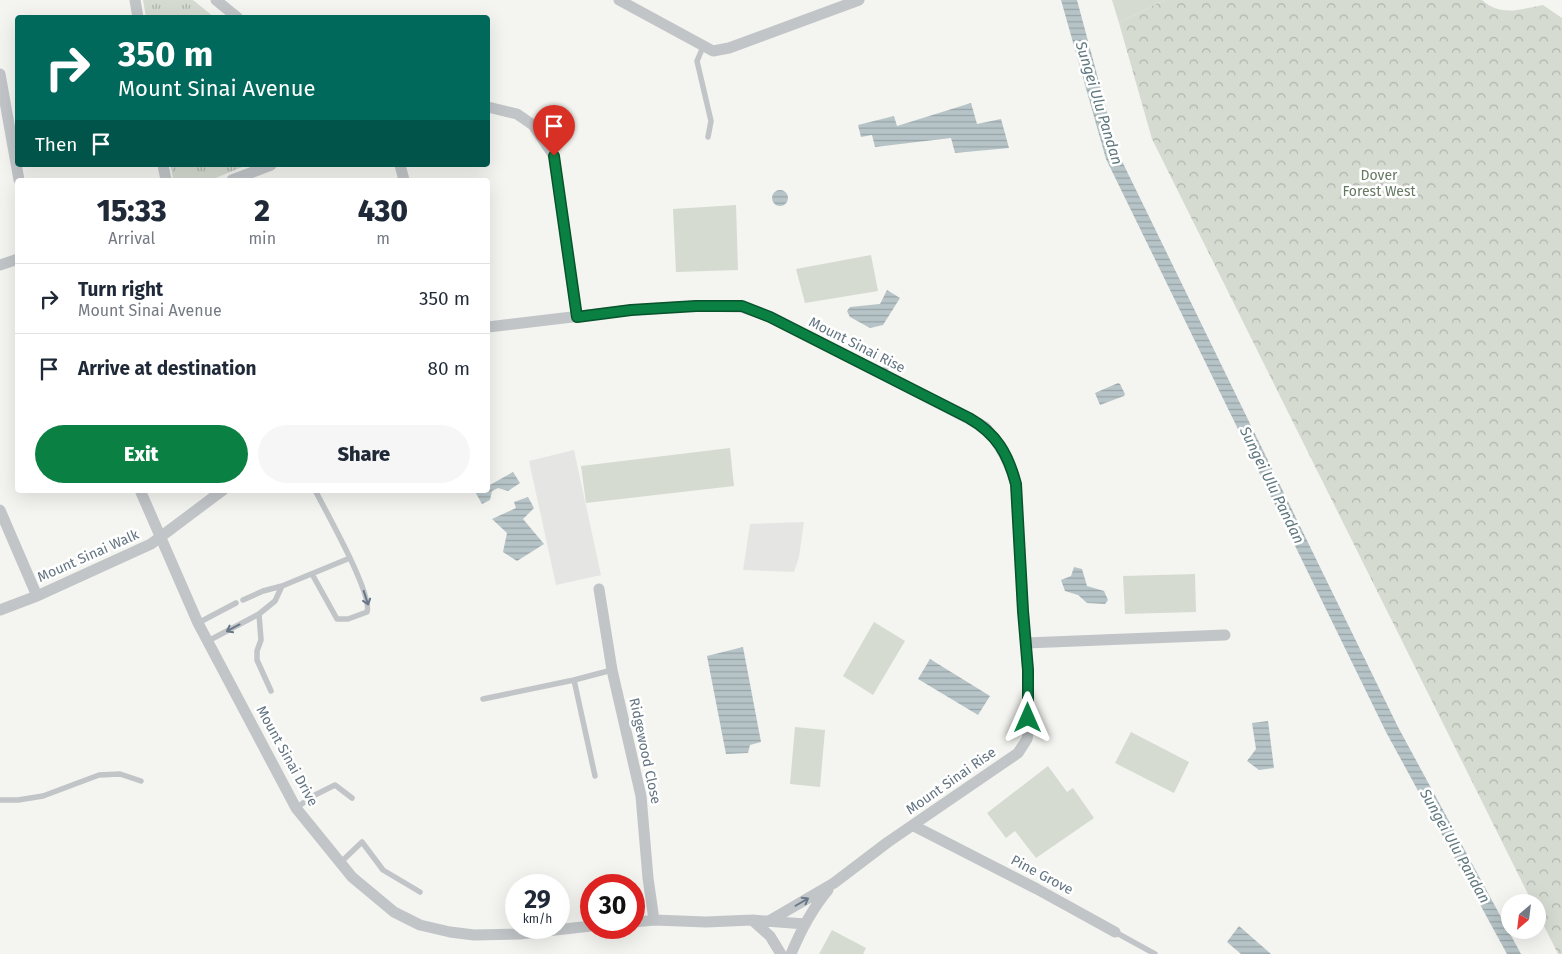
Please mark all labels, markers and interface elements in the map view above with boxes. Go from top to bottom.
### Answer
text: 350 m [118,33,213,75]
icon: right [35,35,100,100]
water label: Sungei Ulu Pandan [1071,38,1126,167]
text: Mount Sinai Avenue [118,75,316,102]
pin [533,105,575,156]
icon: arrive [540,112,568,140]
icon: arrive [87,130,115,158]
text: Then [35,133,77,156]
park label: Dover Forest West [1342,167,1417,200]
text: 15:33 [97,193,167,229]
text: 2 [254,193,270,229]
text: 430 [358,193,408,229]
text: Arrival [108,229,155,248]
text: min [248,229,276,248]
text: m [376,229,390,248]
text: Turn right [78,278,163,301]
icon: right [35,285,63,313]
text: 350 m [419,287,470,310]
text: Mount Sinai Avenue [78,301,222,320]
street label: Mount Sinai Rise [806,313,908,377]
icon: arrive [35,355,63,383]
text: Arrive at destination [78,357,257,380]
text: 80 m [428,357,470,380]
water label: Sungei Ulu Pandan [1235,423,1308,547]
button: Exit [35,425,248,483]
button: Share [258,425,470,483]
street label: Mount Sinai Walk [35,526,142,586]
one-way arrow [361,590,371,606]
one-way arrow [225,623,240,633]
position arrow [1001,691,1053,743]
street label: Ridgewood Close [625,696,665,806]
street label: Mount Sinai Drive [252,703,322,809]
street label: Mount Sinai Rise [903,744,999,818]
water label: Sungei Ulu Pandan [1416,785,1494,906]
street label: Pine Grove [1008,852,1076,898]
speed limit sign: 30 [580,874,645,939]
text: 29 [524,885,551,915]
north arrow [1501,894,1546,939]
map controls [1501,894,1546,939]
one-way arrow [794,896,808,906]
text: km/h [523,912,552,926]

